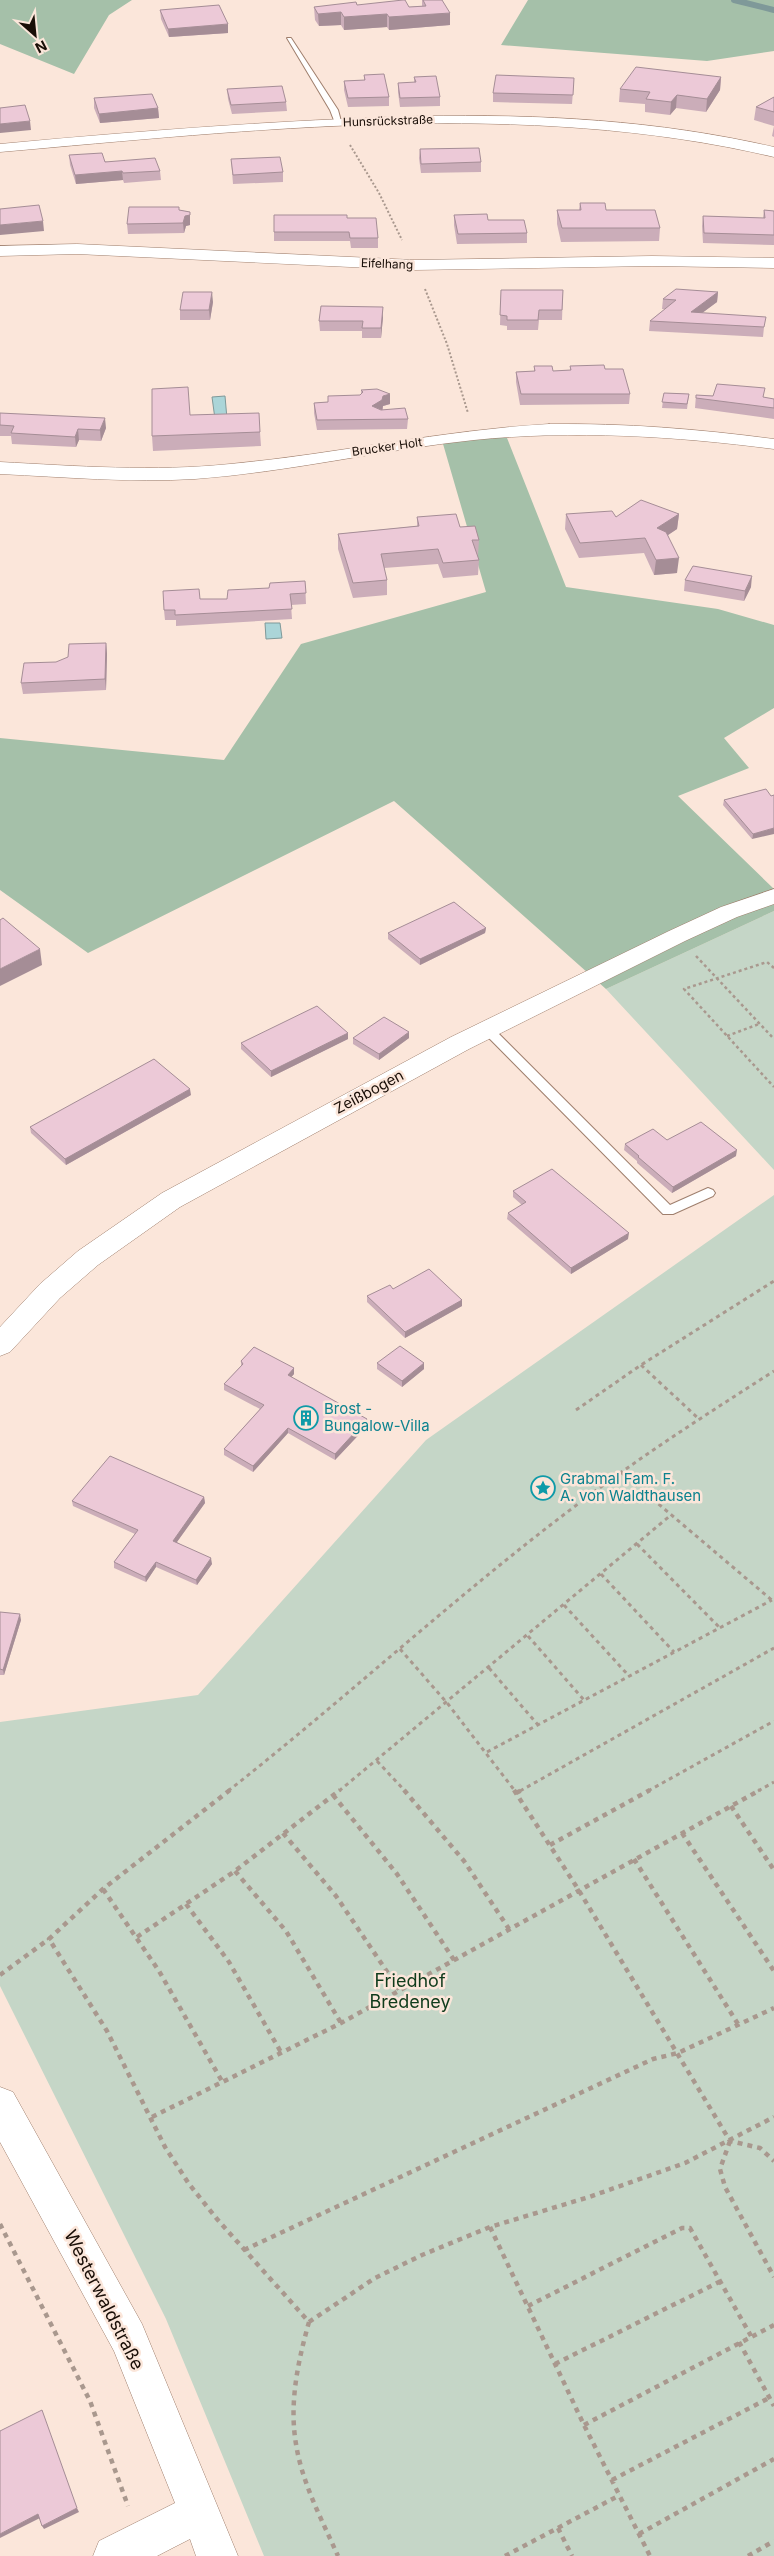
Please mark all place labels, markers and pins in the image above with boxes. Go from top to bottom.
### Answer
place label: Brost - Bungalow-Villa [324,1399,430,1435]
building icon: Brost - Bungalow-Villa [293,1405,319,1431]
place label: Grabmal Fam. F. A. von Waldthausen [560,1469,701,1505]
place icon: Grabmal Fam. F. A. von Waldthausen [530,1475,556,1501]

